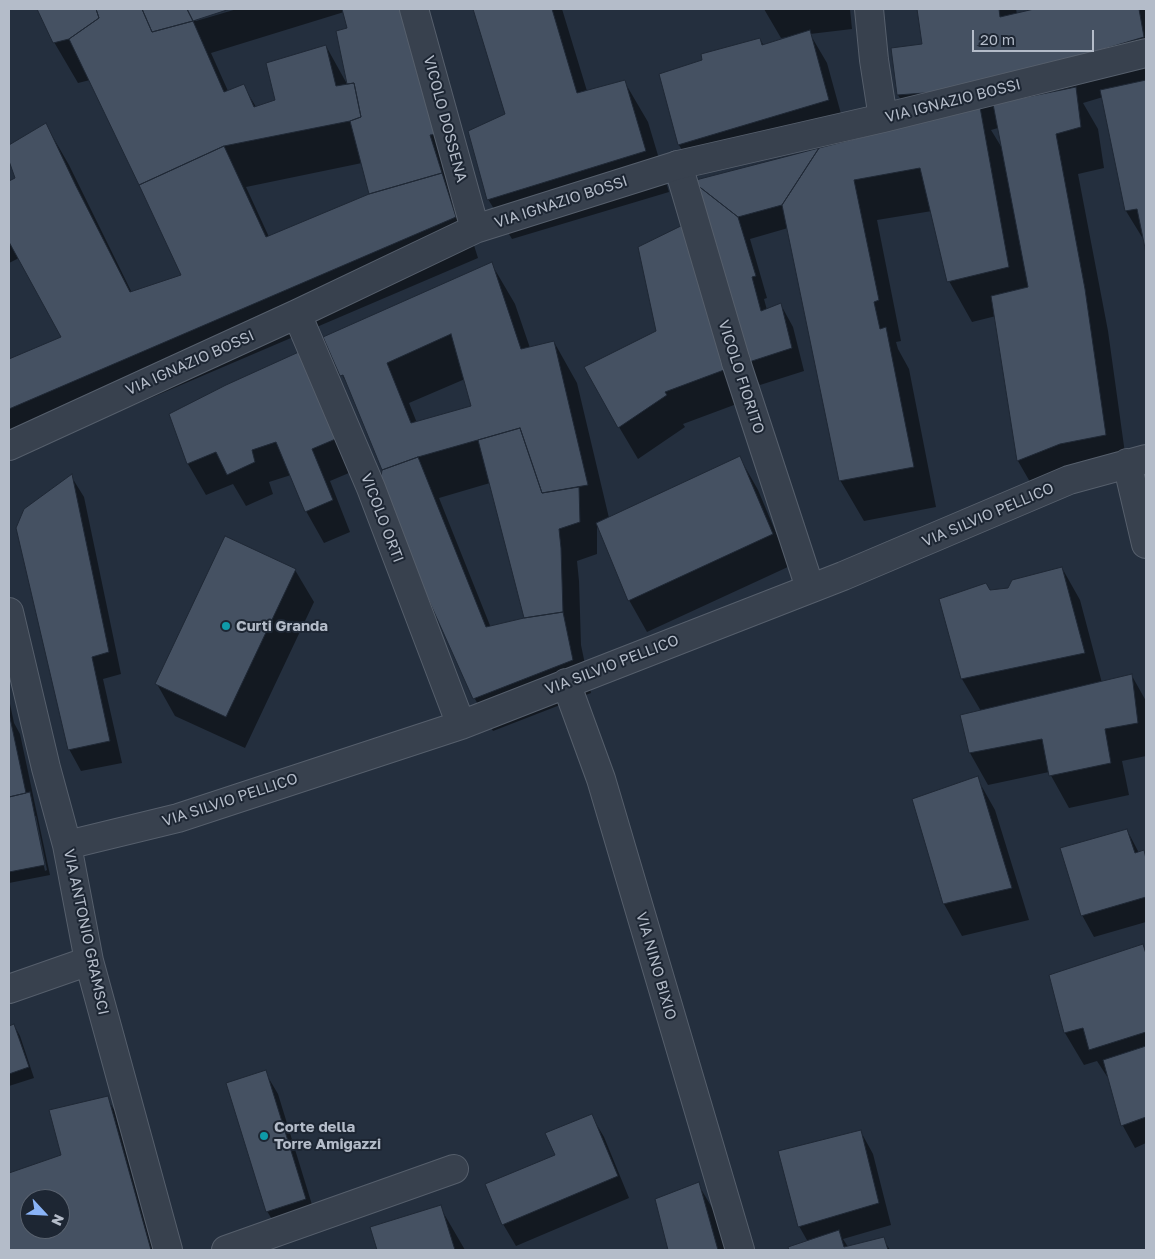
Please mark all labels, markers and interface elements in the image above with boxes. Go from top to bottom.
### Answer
scale bar [975,20,1098,52]
text: 20 m [980,30,1015,48]
street label: VICOLO DOSSENA [419,54,471,184]
street label: VIA IGNAZIO BOSSI [883,75,1023,127]
street label: VIA IGNAZIO BOSSI [492,172,630,232]
street label: VICOLO FIORITO [714,318,768,436]
street label: VIA IGNAZIO BOSSI [123,327,257,399]
street label: VICOLO ORTI [357,471,407,565]
street label: VIA SILVIO PELLICO [919,479,1057,551]
place label: Curti Granda [236,617,328,635]
marker: Curti Granda [220,620,232,632]
street label: VIA SILVIO PELLICO [543,631,681,699]
street label: VIA SILVIO PELLICO [160,770,300,830]
street label: VIA ANTONIO GRAMSCI [60,847,112,1017]
street label: VIA NINO BIXIO [632,910,680,1022]
place label: Corte della Torre Amigazzi [274,1118,381,1153]
marker: Corte della Torre Amigazzi [258,1130,270,1142]
north arrow [20,1189,70,1239]
text: N [48,1212,68,1229]

